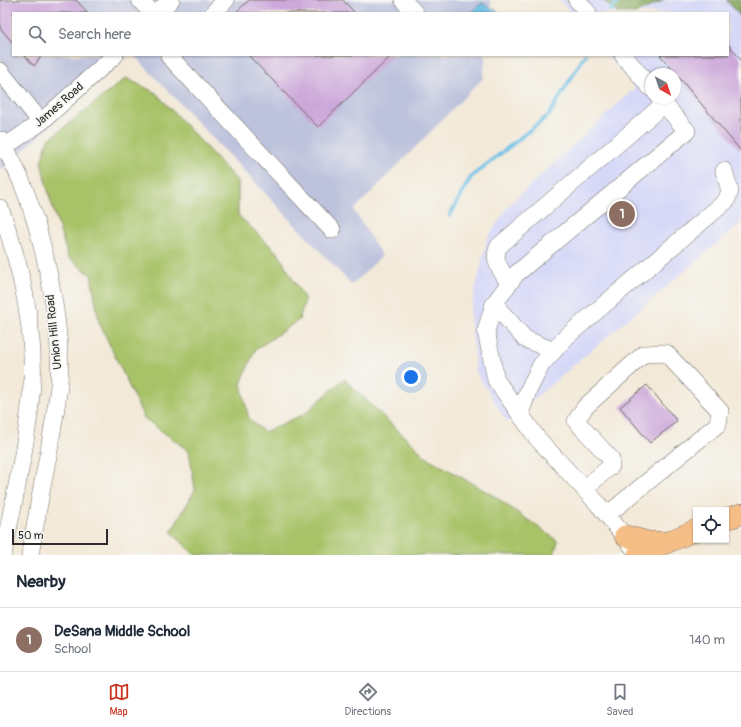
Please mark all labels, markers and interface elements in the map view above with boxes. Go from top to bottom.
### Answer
search box [12,12,729,56]
icon: search [26,23,48,45]
text: Search here [58,25,131,44]
north arrow [645,68,681,104]
street label: James Road [31,79,87,131]
pin: 1 [609,199,635,229]
street label: Union Hill Road [43,294,65,370]
your location [401,367,421,387]
map controls [693,507,729,543]
button: locate [693,507,729,543]
scale bar [12,527,108,546]
text: 50 m [18,529,44,542]
text: Nearby [16,571,65,592]
text: DeSana Middle School [54,622,190,641]
text: 1 [26,632,32,648]
text: 140 m [689,632,725,648]
text: School [54,641,91,657]
tab: Map [108,681,130,718]
tab: Directions [345,681,391,718]
tab: Saved [606,681,633,718]

